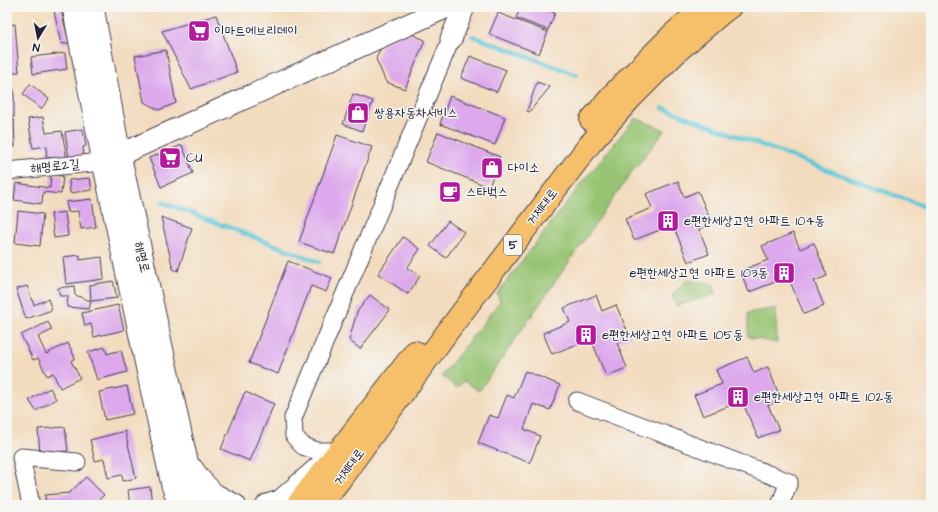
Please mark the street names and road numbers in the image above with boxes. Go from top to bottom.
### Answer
street label: 해명로2길 [30,155,80,177]
street label: 거제대로 [522,185,562,229]
road number: 5 [504,235,522,255]
street label: 해명로 [130,240,154,274]
street label: 거제대로 [329,445,369,489]

